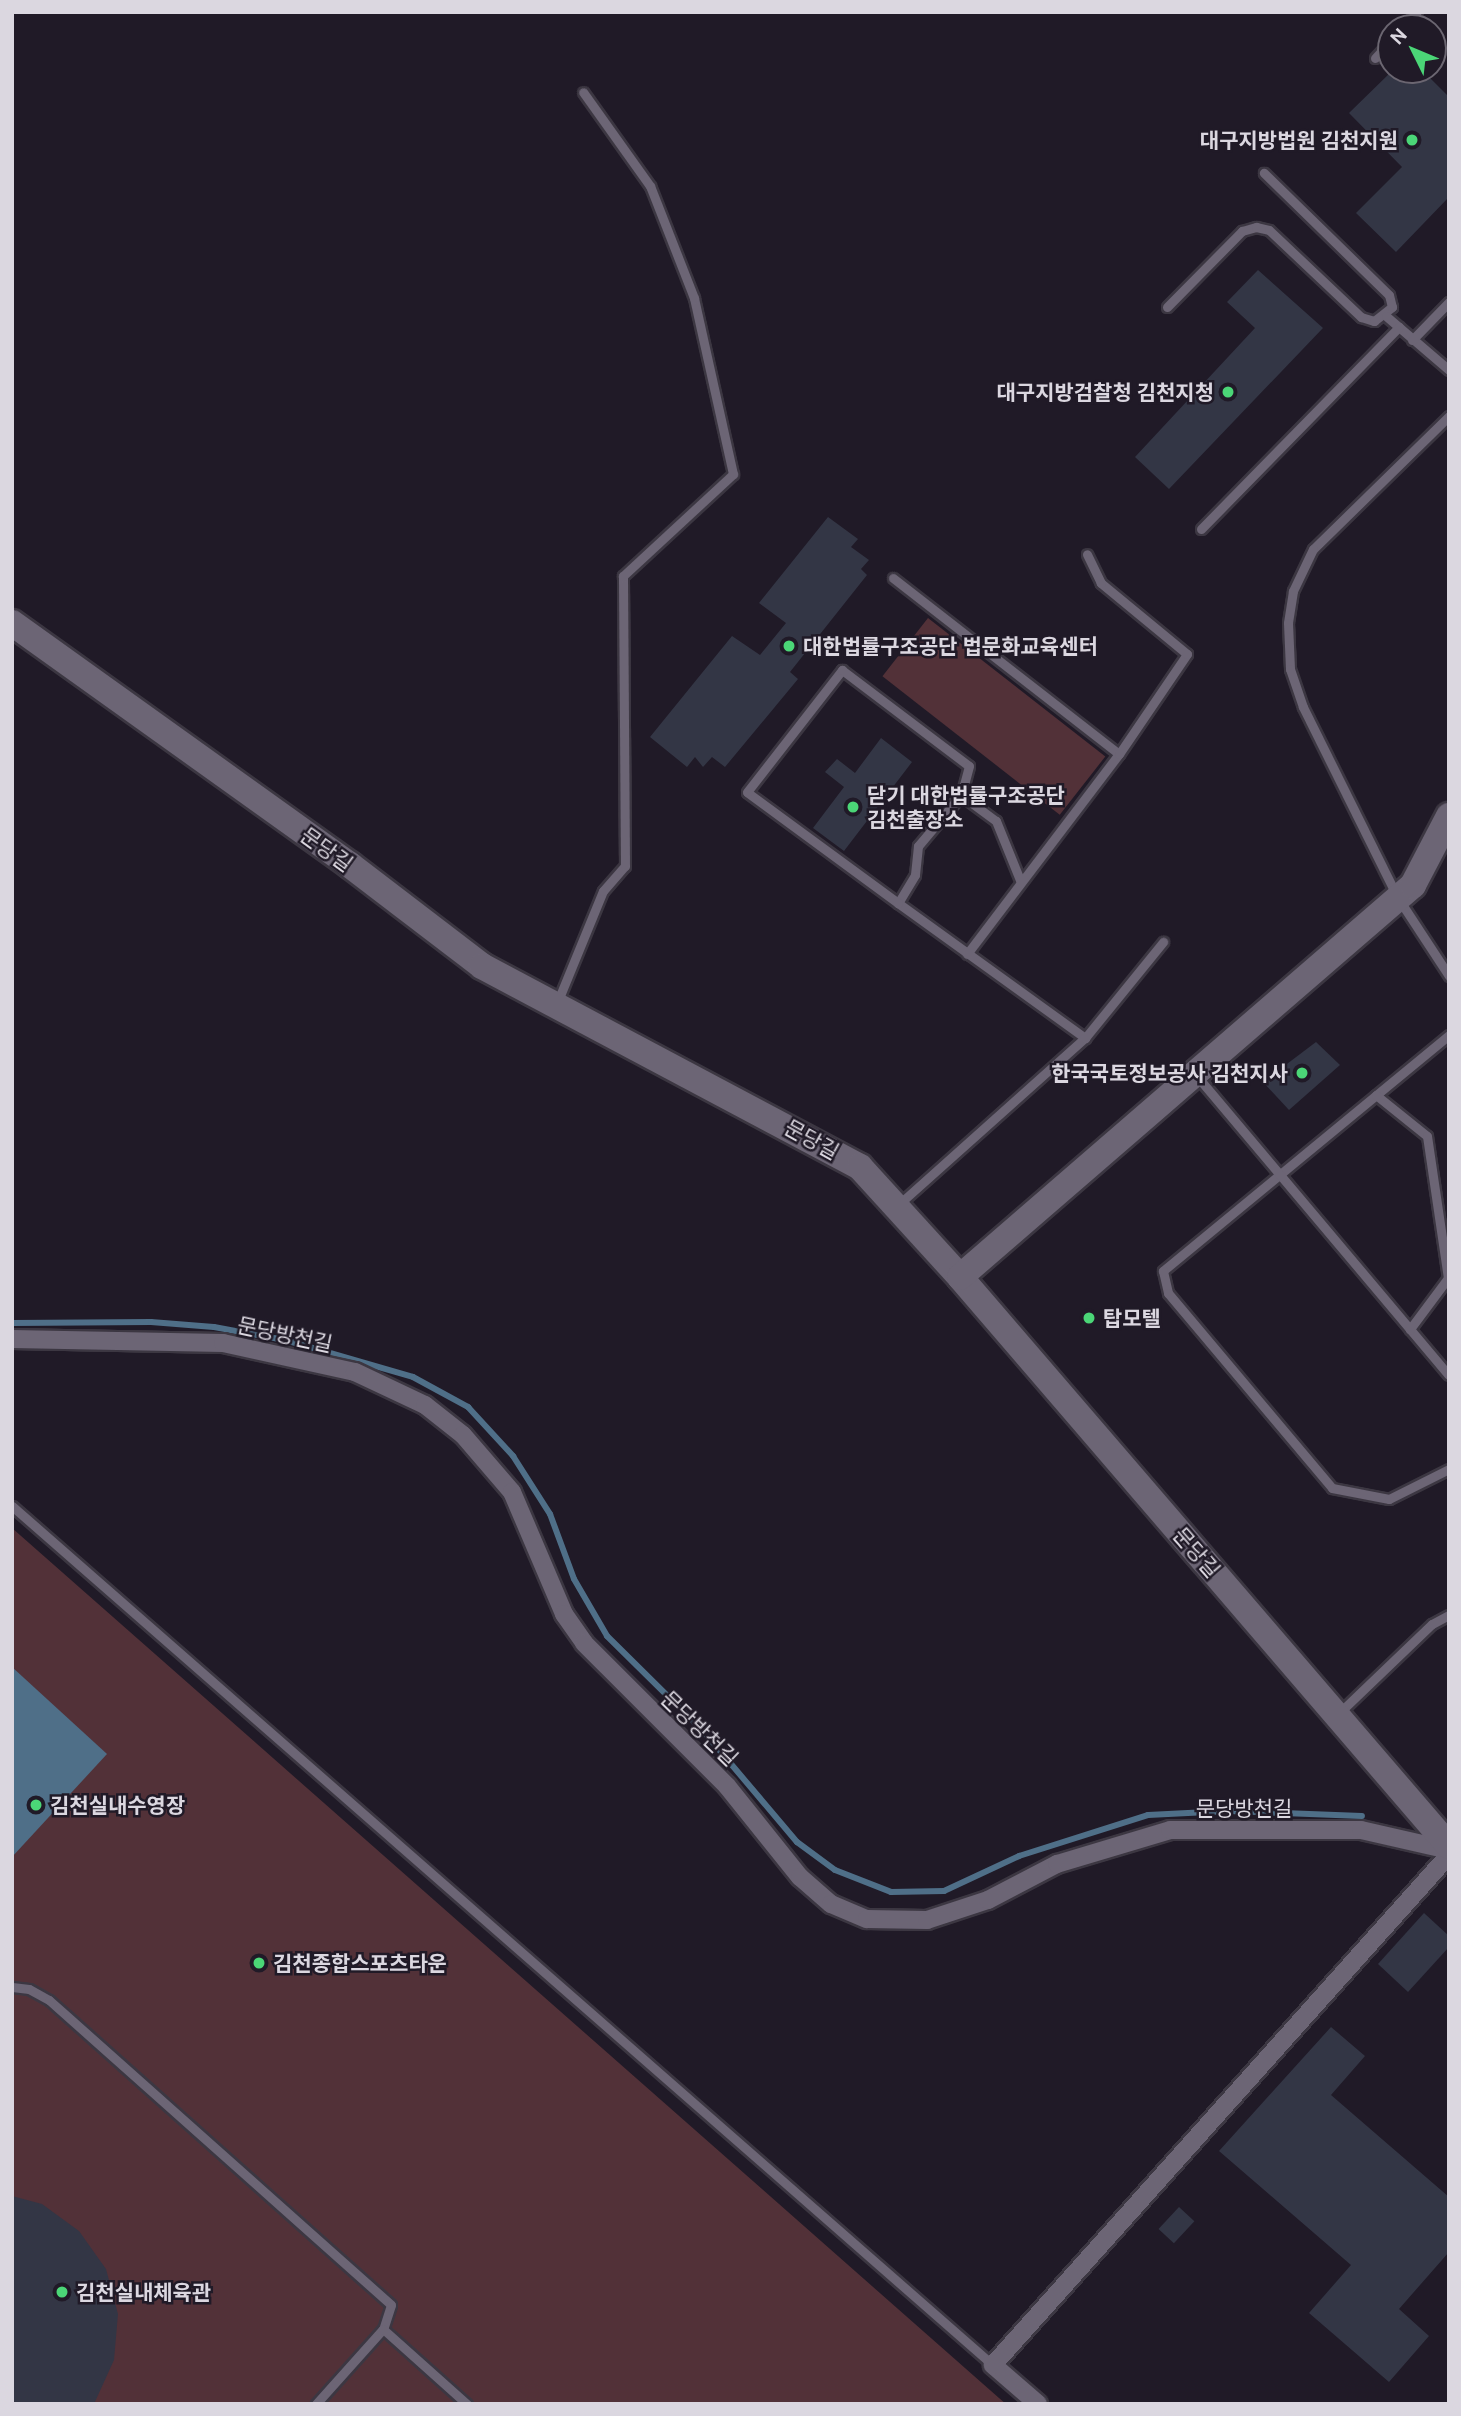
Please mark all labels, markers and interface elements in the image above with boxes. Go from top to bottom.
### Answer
north arrow [1377,14,1447,84]
text: N [1385,23,1411,49]
place label: 대구지방법원 김천지원 [1200,127,1398,153]
marker: 대구지방법원 김천지원 [1404,132,1420,148]
place label: 대구지방검찰청 김천지청 [997,379,1214,405]
marker: 대구지방검찰청 김천지청 [1220,384,1236,400]
place label: 대한법률구조공단 법문화교육센터 [803,633,1098,659]
marker: 대한법률구조공단 법문화교육센터 [781,638,797,654]
place label: 닫기 대한법률구조공단 김천출장소 [867,782,1065,832]
marker: 닫기 대한법률구조공단 김천출장소 [845,799,861,815]
street label: 문당길 [296,822,358,876]
place label: 한국국토정보공사 김천지사 [1051,1060,1288,1086]
marker: 한국국토정보공사 김천지사 [1294,1065,1310,1081]
street label: 문당길 [781,1114,843,1164]
place label: 탑모텔 [1103,1305,1161,1331]
marker: 탑모텔 [1081,1310,1097,1326]
street label: 문당방천길 [235,1312,335,1356]
street label: 문당길 [1168,1522,1226,1582]
street label: 문당방천길 [657,1685,743,1771]
place label: 김천실내수영장 [50,1792,185,1818]
street label: 문당방천길 [1196,1795,1292,1821]
marker: 김천실내수영장 [28,1797,44,1813]
place label: 김천종합스포츠타운 [273,1950,447,1976]
marker: 김천종합스포츠타운 [251,1955,267,1971]
place label: 김천실내체육관 [76,2279,211,2305]
marker: 김천실내체육관 [54,2284,70,2300]

